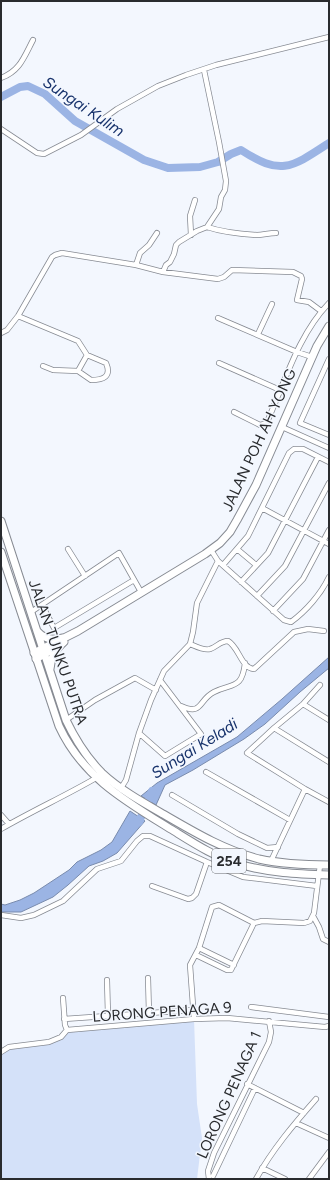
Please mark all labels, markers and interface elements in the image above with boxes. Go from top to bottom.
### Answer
water label: Sungai Kulim [40,72,128,141]
street label: JALAN POH AH YONG [218,366,300,514]
street label: JALAN TUNKU PUTRA [25,577,91,727]
water label: Sungai Keladi [147,714,241,783]
road number: 254 [212,849,246,873]
street label: LORONG PENAGA 9 [92,998,232,1026]
street label: LORONG PENAGA 1 [193,1029,265,1161]

